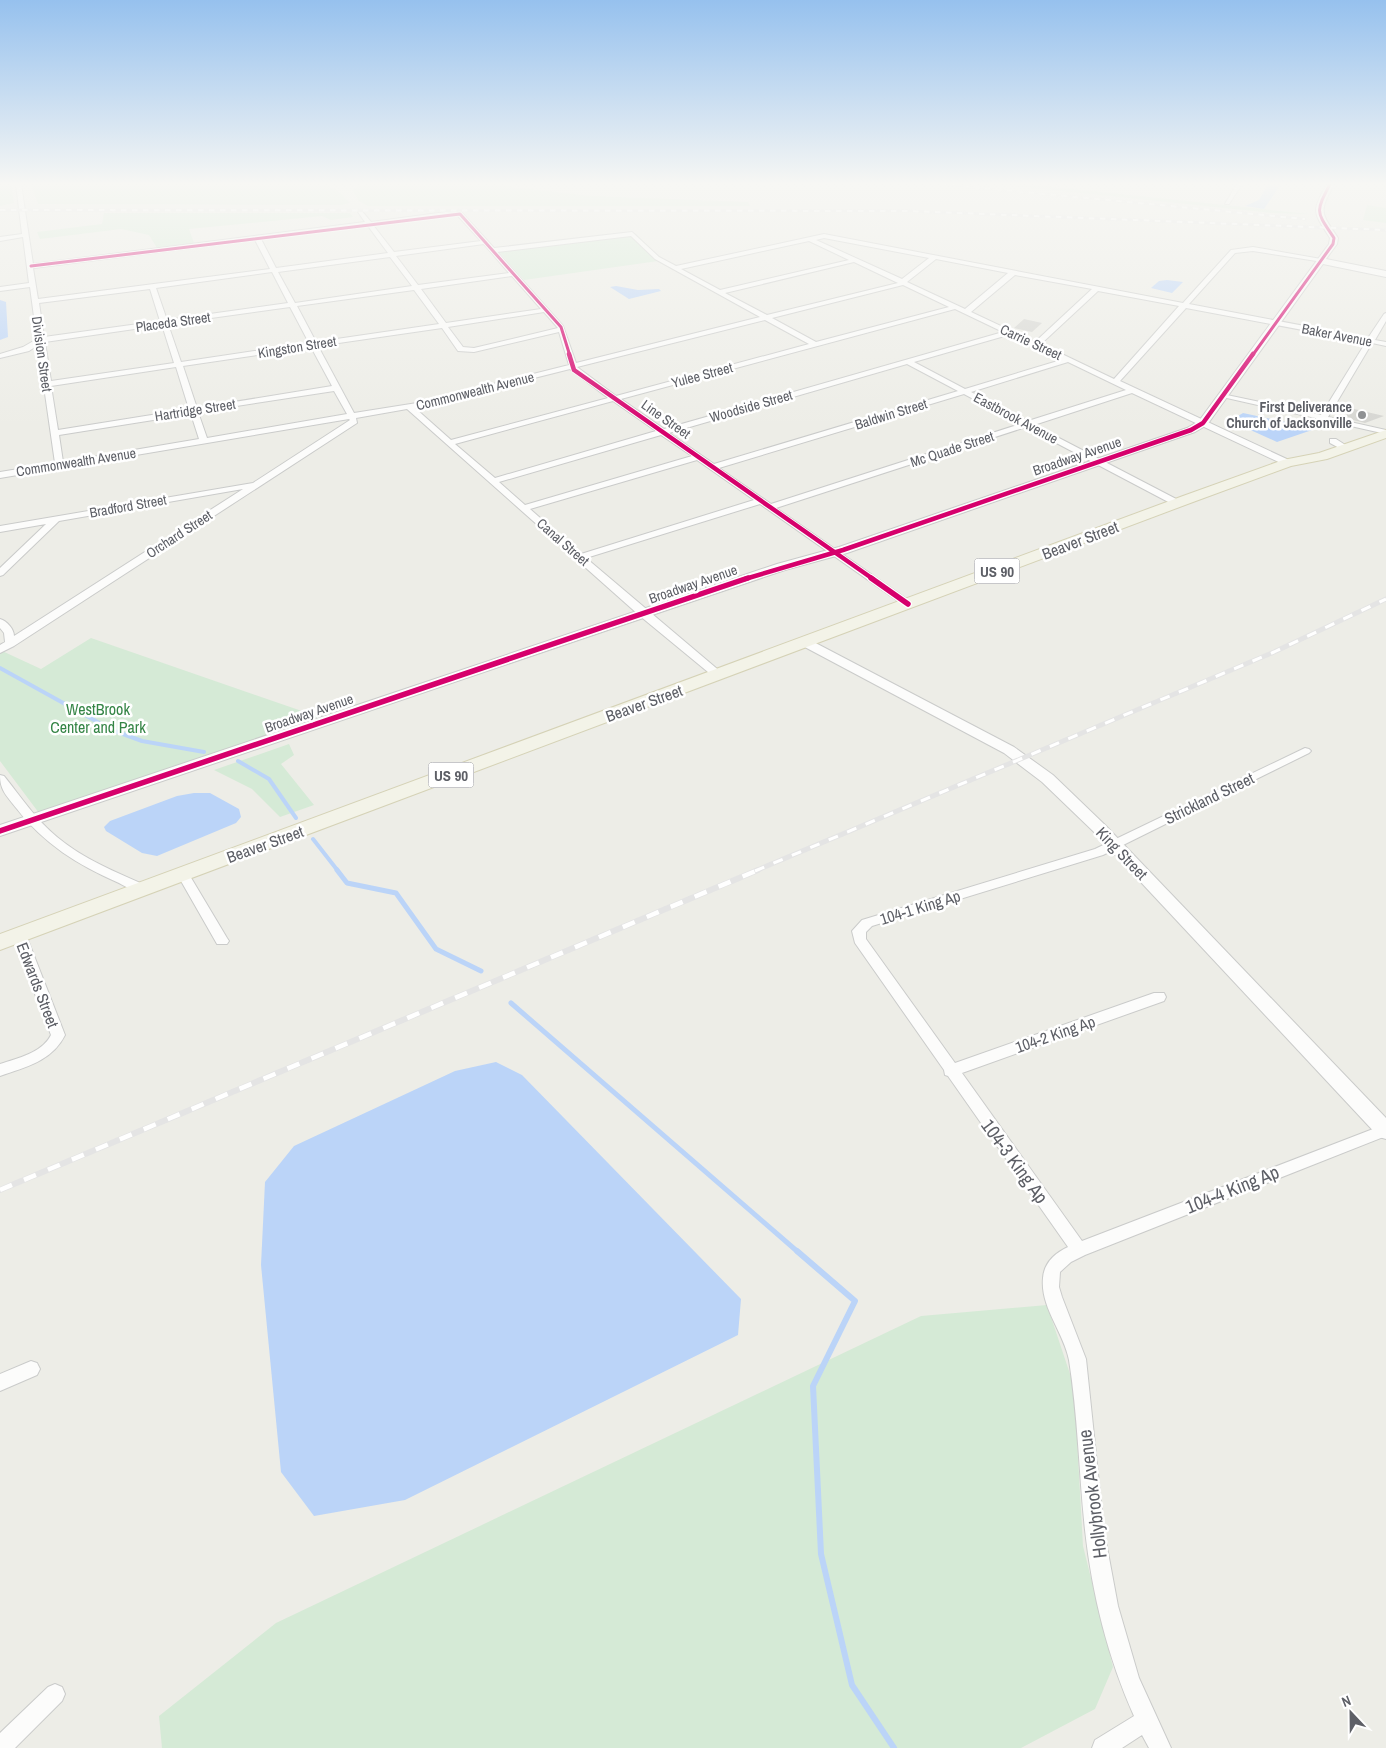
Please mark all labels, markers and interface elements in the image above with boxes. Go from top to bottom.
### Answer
street label: Placeda Street [134,308,212,336]
street label: Division Street [28,315,56,393]
street label: Baker Avenue [1300,319,1374,351]
street label: Carrie Street [997,320,1065,364]
street label: Kingston Street [257,332,337,362]
street label: Yulee Street [669,358,735,392]
street label: Commonwealth Avenue [414,368,536,414]
street label: Woodside Street [708,386,794,426]
street label: Eastbrook Avenue [971,388,1061,448]
street label: Baldwin Street [853,394,929,434]
street label: Hartridge Street [153,395,237,425]
street label: Line Street [638,396,694,442]
place label: First Deliverance Church of Jacksonville [1226,398,1352,432]
marker: First Deliverance Church of Jacksonville [1356,409,1368,421]
street label: Mc Quade Street [908,427,996,471]
street label: Broadway Avenue [1030,432,1124,480]
street label: Commonwealth Avenue [15,444,137,480]
street label: Bradford Street [88,490,168,522]
street label: Orchard Street [143,506,215,562]
street label: Canal Street [533,514,593,570]
street label: Beaver Street [1039,515,1122,565]
road number: US 90 [974,558,1020,584]
street label: Broadway Avenue [646,560,740,608]
street label: Beaver Street [603,679,686,727]
street label: Broadway Avenue [262,689,356,737]
park label: WestBrook Center and Park [50,698,146,738]
road number: US 90 [428,762,474,788]
street label: Strickland Street [1161,767,1258,829]
street label: Beaver Street [224,820,307,868]
street label: King Street [1091,822,1153,885]
street label: 104-1 King Ap [877,884,963,930]
street label: Edwards Street [12,939,64,1031]
street label: 104-2 King Ap [1012,1010,1098,1058]
street label: 104-3 King Ap [975,1113,1055,1209]
street label: 104-4 King Ap [1181,1158,1283,1220]
street label: Hollybrook Avenue [1071,1428,1113,1560]
north arrow [1326,1688,1376,1738]
text: N [1339,1691,1353,1711]

